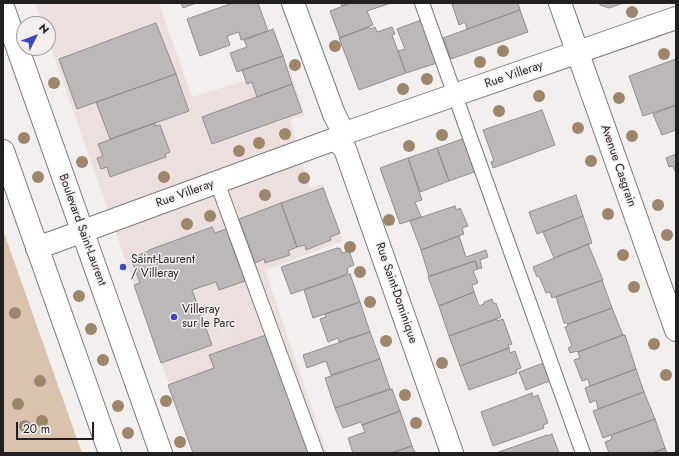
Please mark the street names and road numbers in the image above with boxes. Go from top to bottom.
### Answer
street label: Rue Villeray [483,58,545,92]
street label: Avenue Casgrain [597,123,639,209]
street label: Boulevard Saint-Laurent [55,172,109,288]
street label: Rue Villeray [154,177,216,211]
street label: Rue Saint-Dominique [372,241,420,345]

